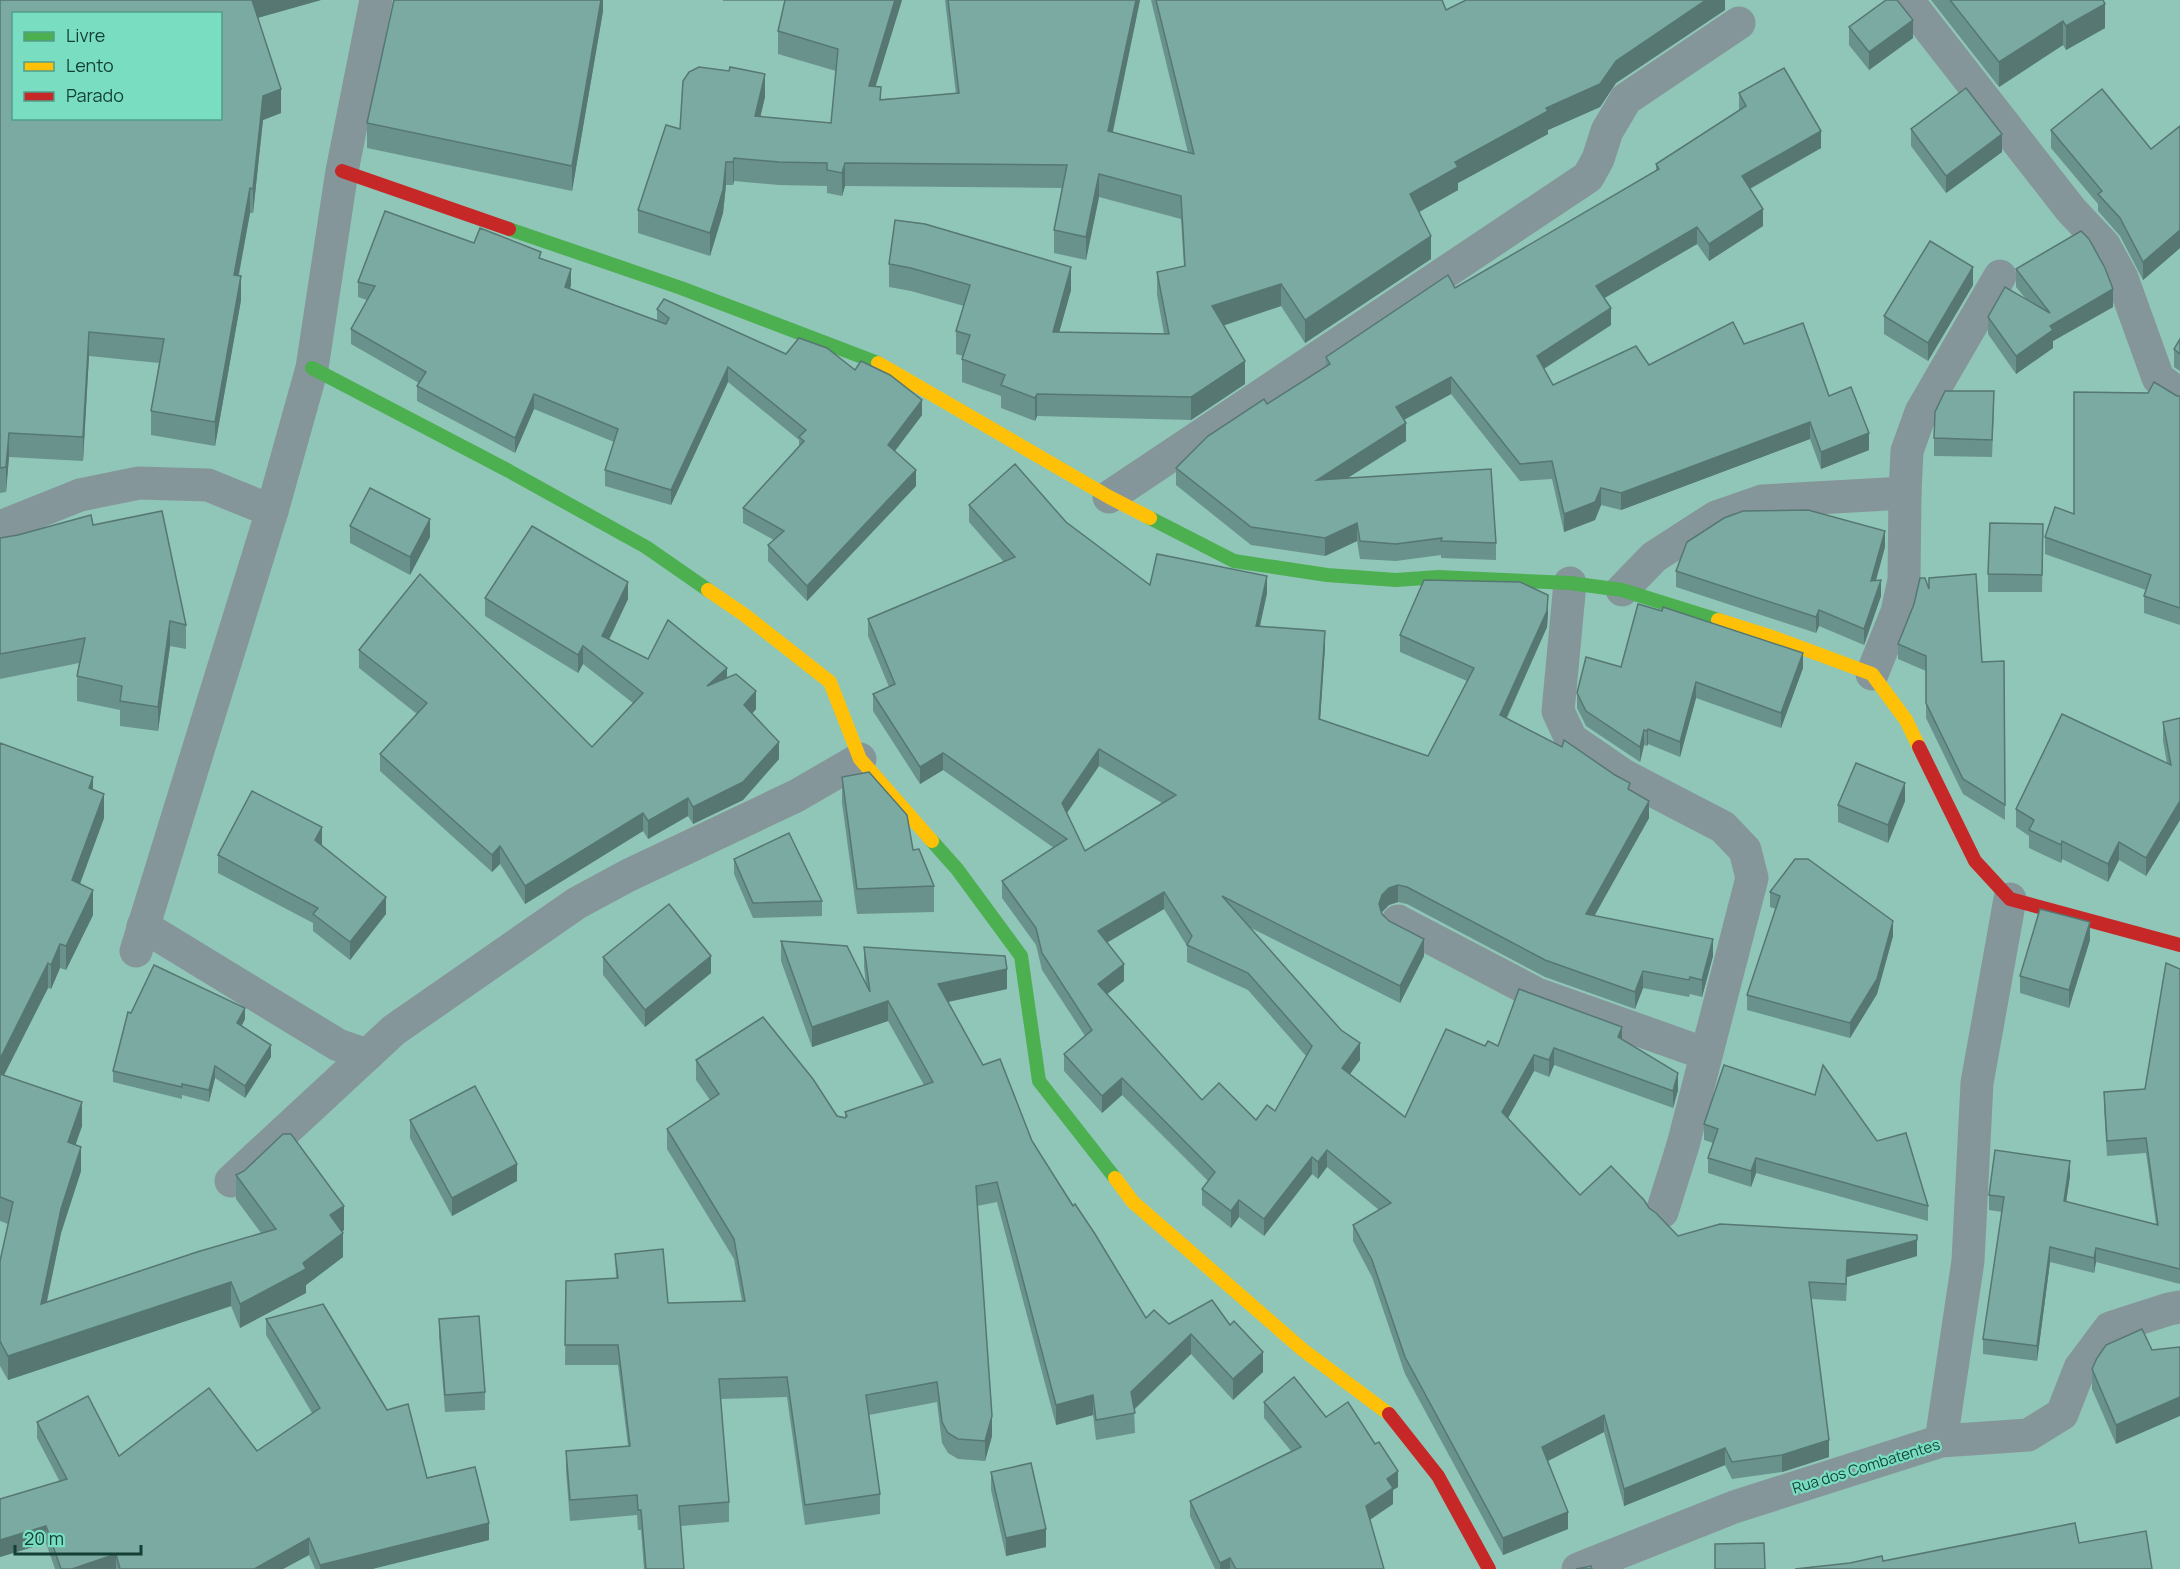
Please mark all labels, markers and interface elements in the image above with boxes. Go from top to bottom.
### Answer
legend [12,12,222,120]
text: Livre [66,23,105,47]
text: Lento [66,53,114,77]
text: Parado [66,83,124,107]
street label: Rua dos Combatentes [1790,1434,1942,1498]
scale bar [15,1518,141,1556]
text: 20 m [24,1526,64,1550]

